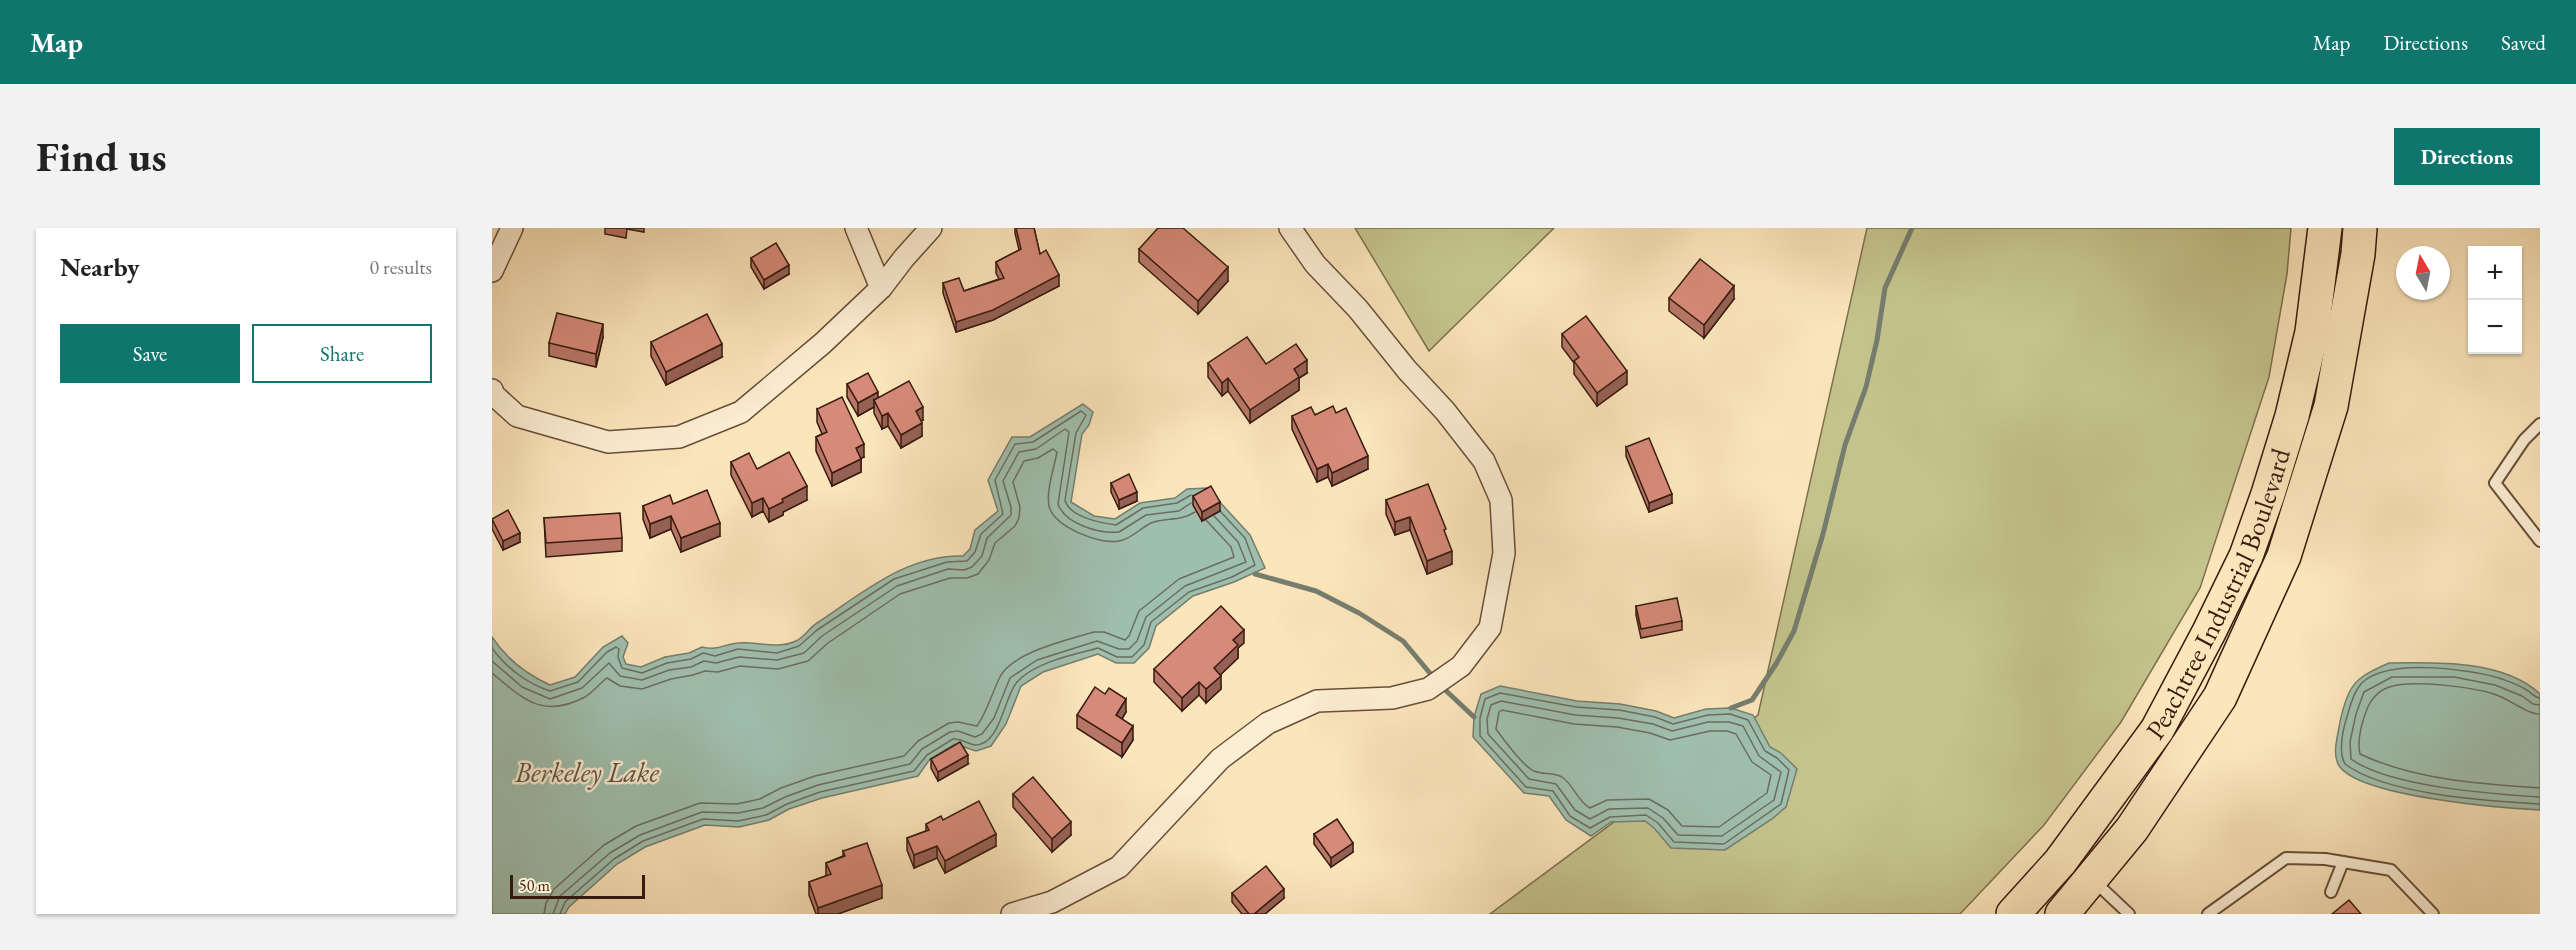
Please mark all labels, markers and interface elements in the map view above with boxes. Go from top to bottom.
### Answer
text: Map [30,24,83,60]
text: Map [2313,29,2350,56]
text: Directions [2383,29,2468,56]
text: Saved [2501,29,2546,56]
button: Directions [2394,128,2540,185]
text: Find us [36,129,167,184]
north arrow [2396,246,2450,300]
map controls [2468,246,2522,354]
button: + [2468,246,2522,300]
text: Nearby [60,250,140,284]
text: 0 results [369,254,432,280]
button: − [2468,300,2522,354]
button: Save [60,324,240,383]
button: Share [252,324,432,383]
street label: Peachtree Industrial Boulevard [2138,444,2298,746]
water label: Berkeley Lake [514,754,659,790]
scale bar [510,872,645,900]
text: 50 m [519,875,550,896]

